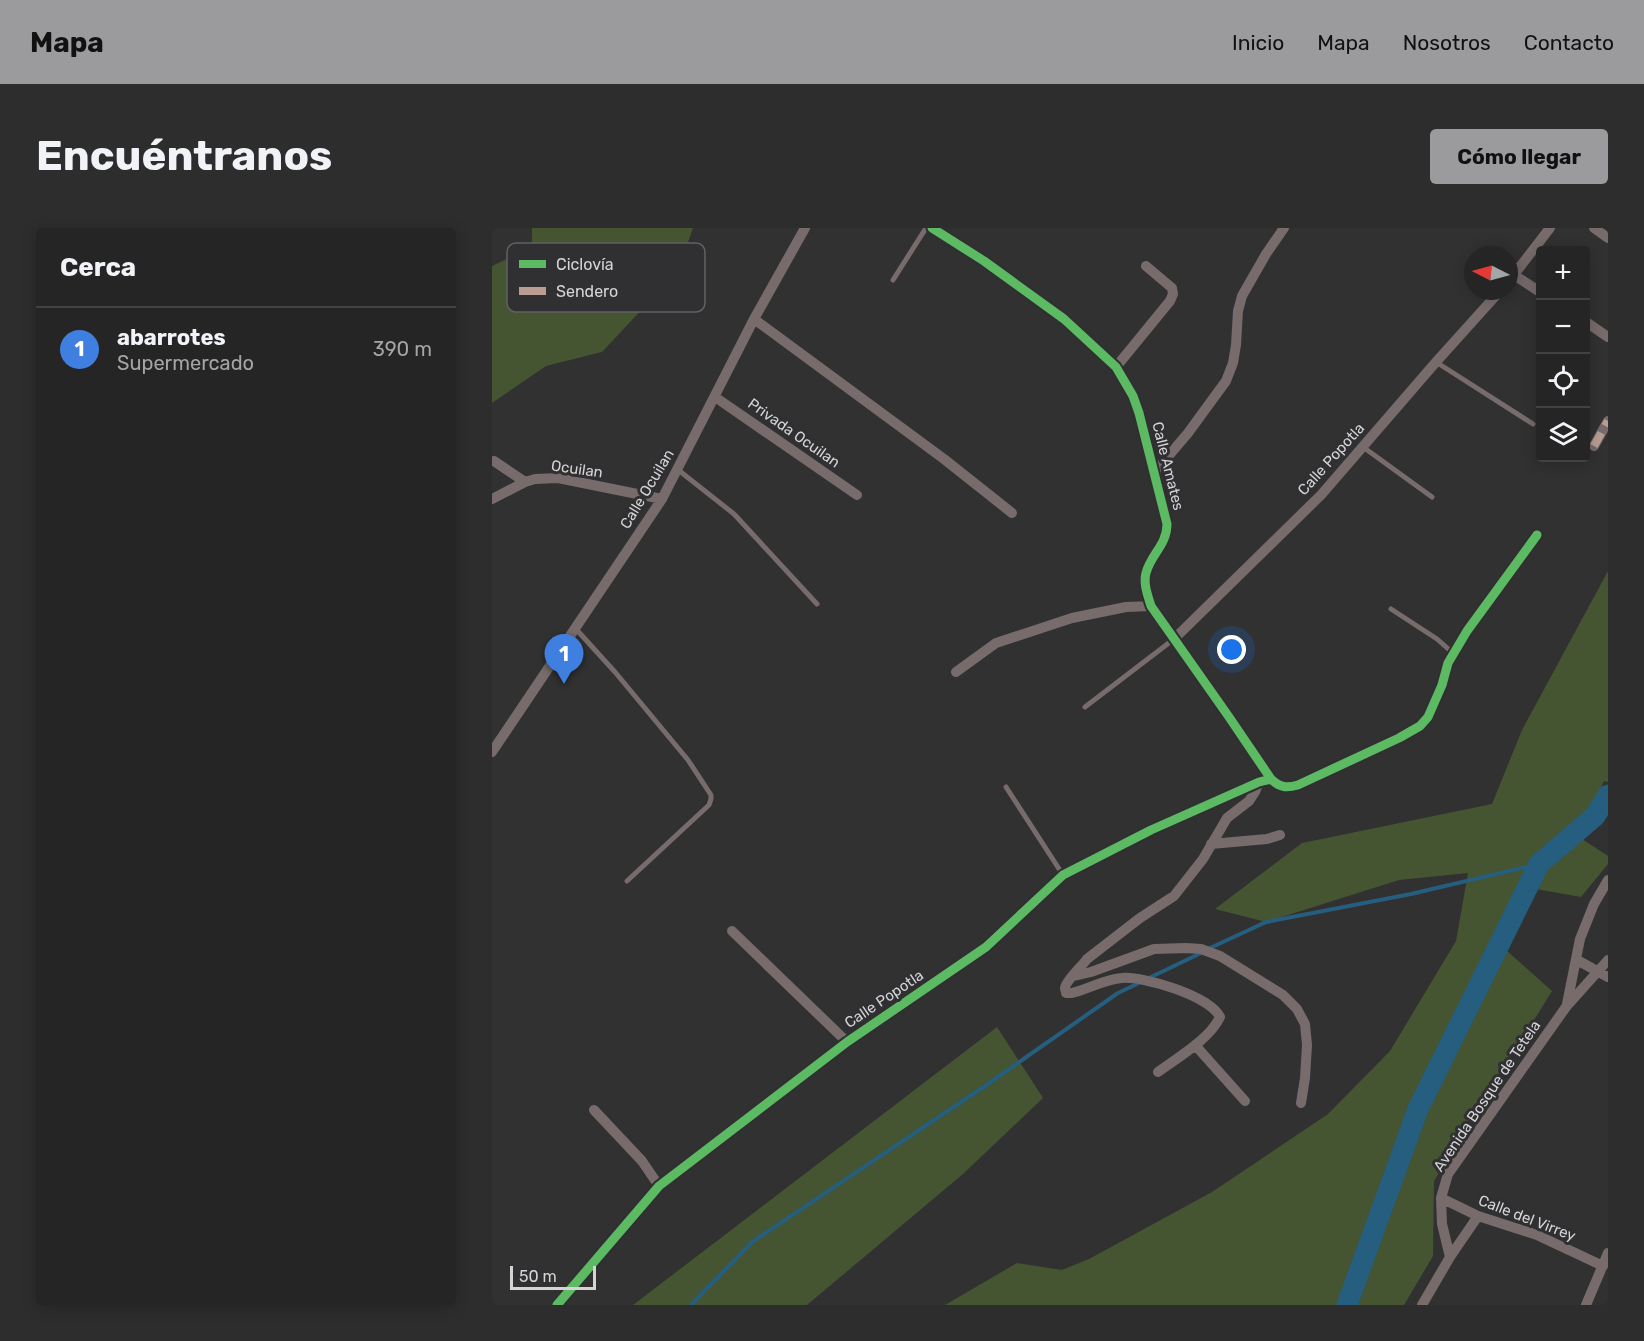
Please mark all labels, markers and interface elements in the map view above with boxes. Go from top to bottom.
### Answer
text: Mapa [30,26,104,59]
text: Inicio [1232,30,1284,55]
text: Mapa [1317,30,1370,55]
text: Nosotros [1403,30,1491,55]
text: Contacto [1524,30,1614,55]
button: Cómo llegar [1430,129,1608,184]
text: Encuéntranos [36,131,332,181]
legend [507,243,705,312]
north arrow [1464,246,1518,300]
map controls [1536,246,1590,462]
button: + [1536,246,1590,300]
text: Cerca [60,252,136,283]
text: Ciclovía [556,255,614,274]
text: Sendero [556,282,618,301]
button: − [1536,300,1590,354]
text: abarrotes [117,324,226,351]
text: 1 [75,337,84,361]
text: 390 m [373,337,432,361]
text: Supermercado [117,351,254,375]
button: locate [1536,354,1590,408]
street label: Privada Ocuilan [745,395,843,471]
button: layers [1536,408,1590,462]
street label: Calle Popotla [1294,419,1368,499]
street label: Calle Amates [1148,420,1188,513]
street label: Calle Ocuilan [616,446,678,532]
street label: Ocuilan [550,456,604,482]
pin: 1 [544,634,584,684]
your location [1217,635,1246,664]
street label: Calle Popotla [841,966,927,1032]
street label: Avenida Bosque de Tetela [1430,1017,1544,1175]
street label: Calle del Virrey [1476,1191,1578,1245]
scale bar [510,1263,596,1290]
text: 50 m [519,1267,557,1286]

